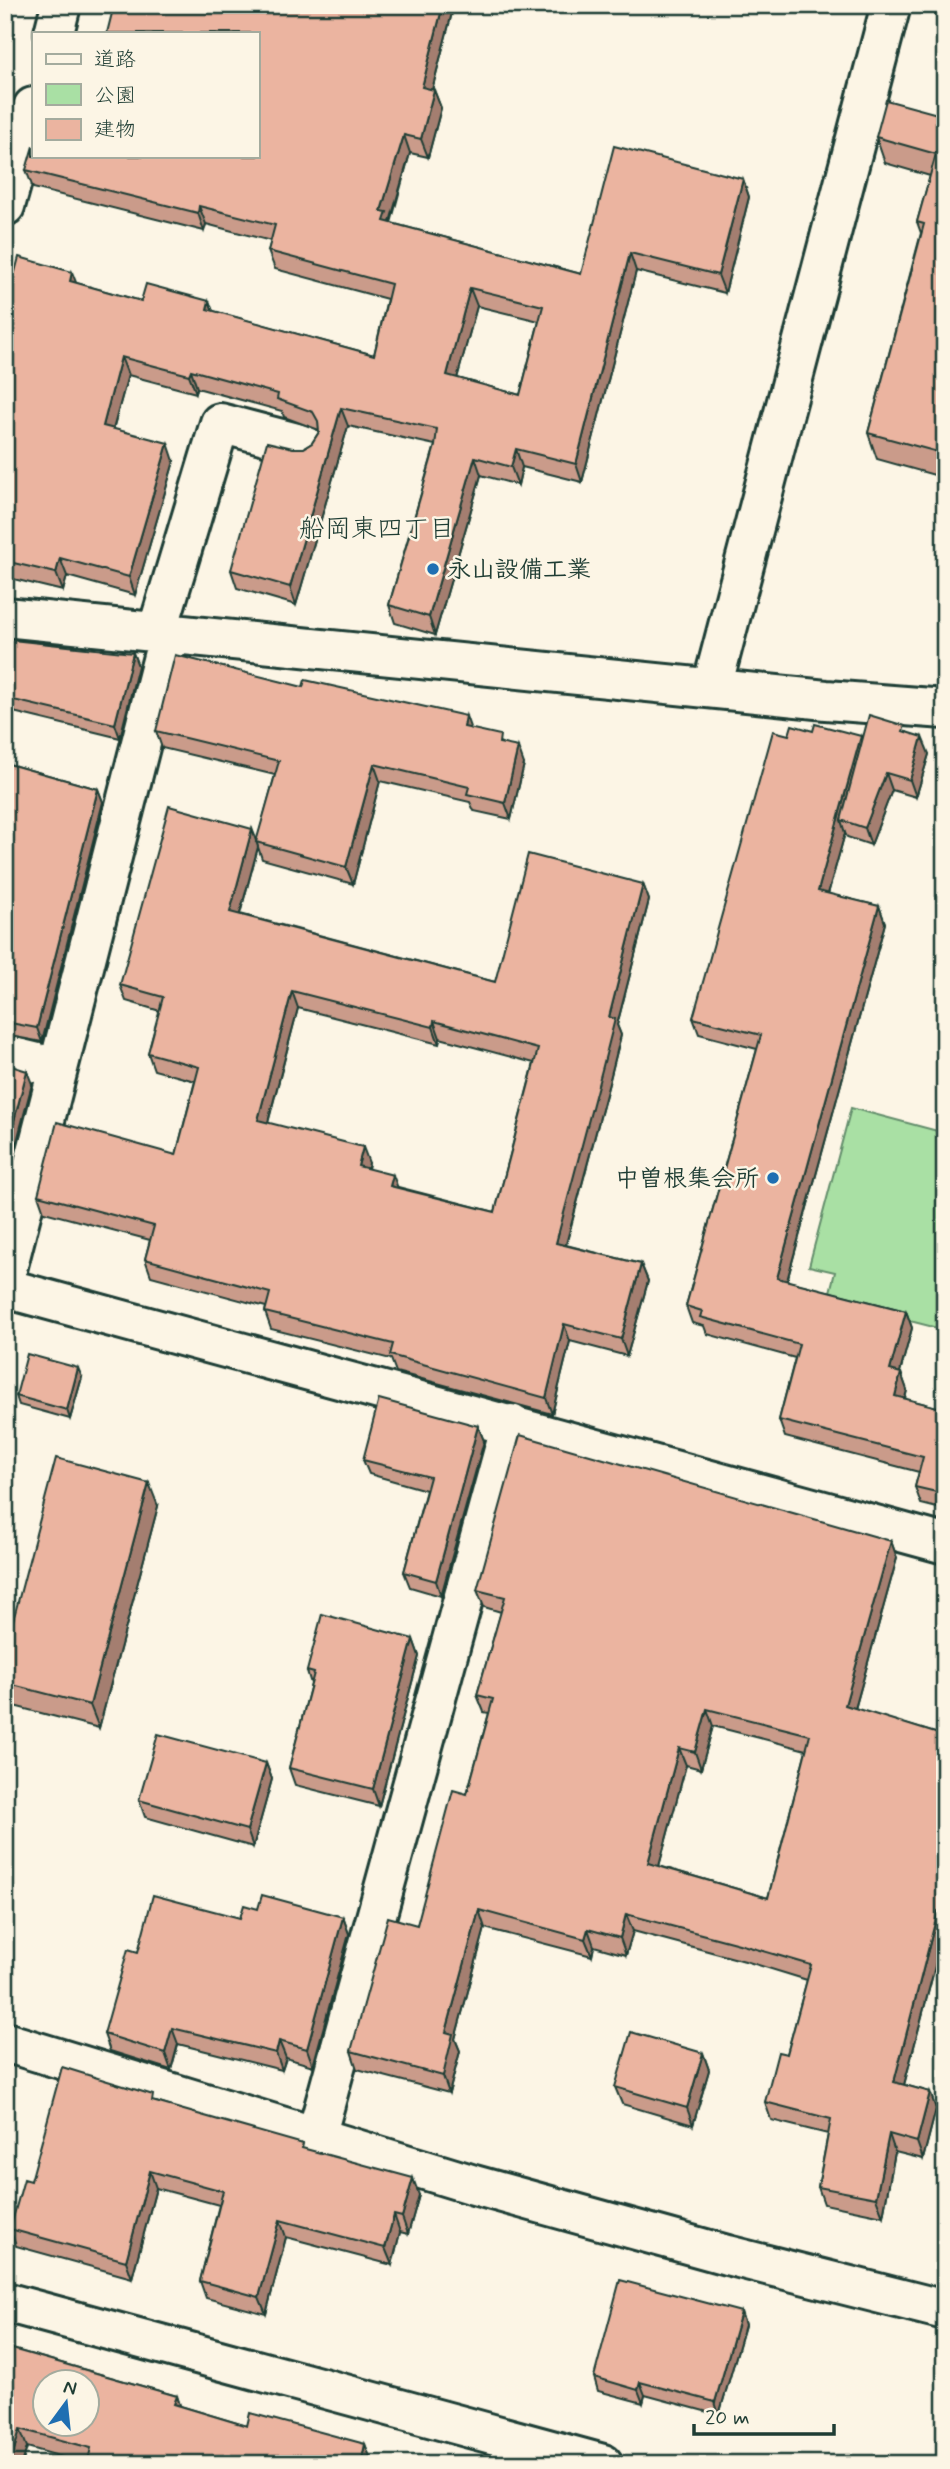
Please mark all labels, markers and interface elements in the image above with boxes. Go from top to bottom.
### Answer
legend [32,32,259,158]
text: 道路 [94,46,136,74]
text: 公園 [94,82,136,110]
text: 建物 [94,116,136,144]
district label: 船岡東四丁目 [299,513,455,547]
place label: 永山設備工業 [447,555,591,586]
marker: 永山設備工業 [425,561,441,577]
place label: 中曽根集会所 [615,1164,759,1195]
marker: 中曽根集会所 [765,1170,781,1186]
north arrow [32,2368,102,2438]
text: N [61,2374,79,2402]
scale bar [694,2392,834,2436]
text: 20 m [705,2404,750,2432]

